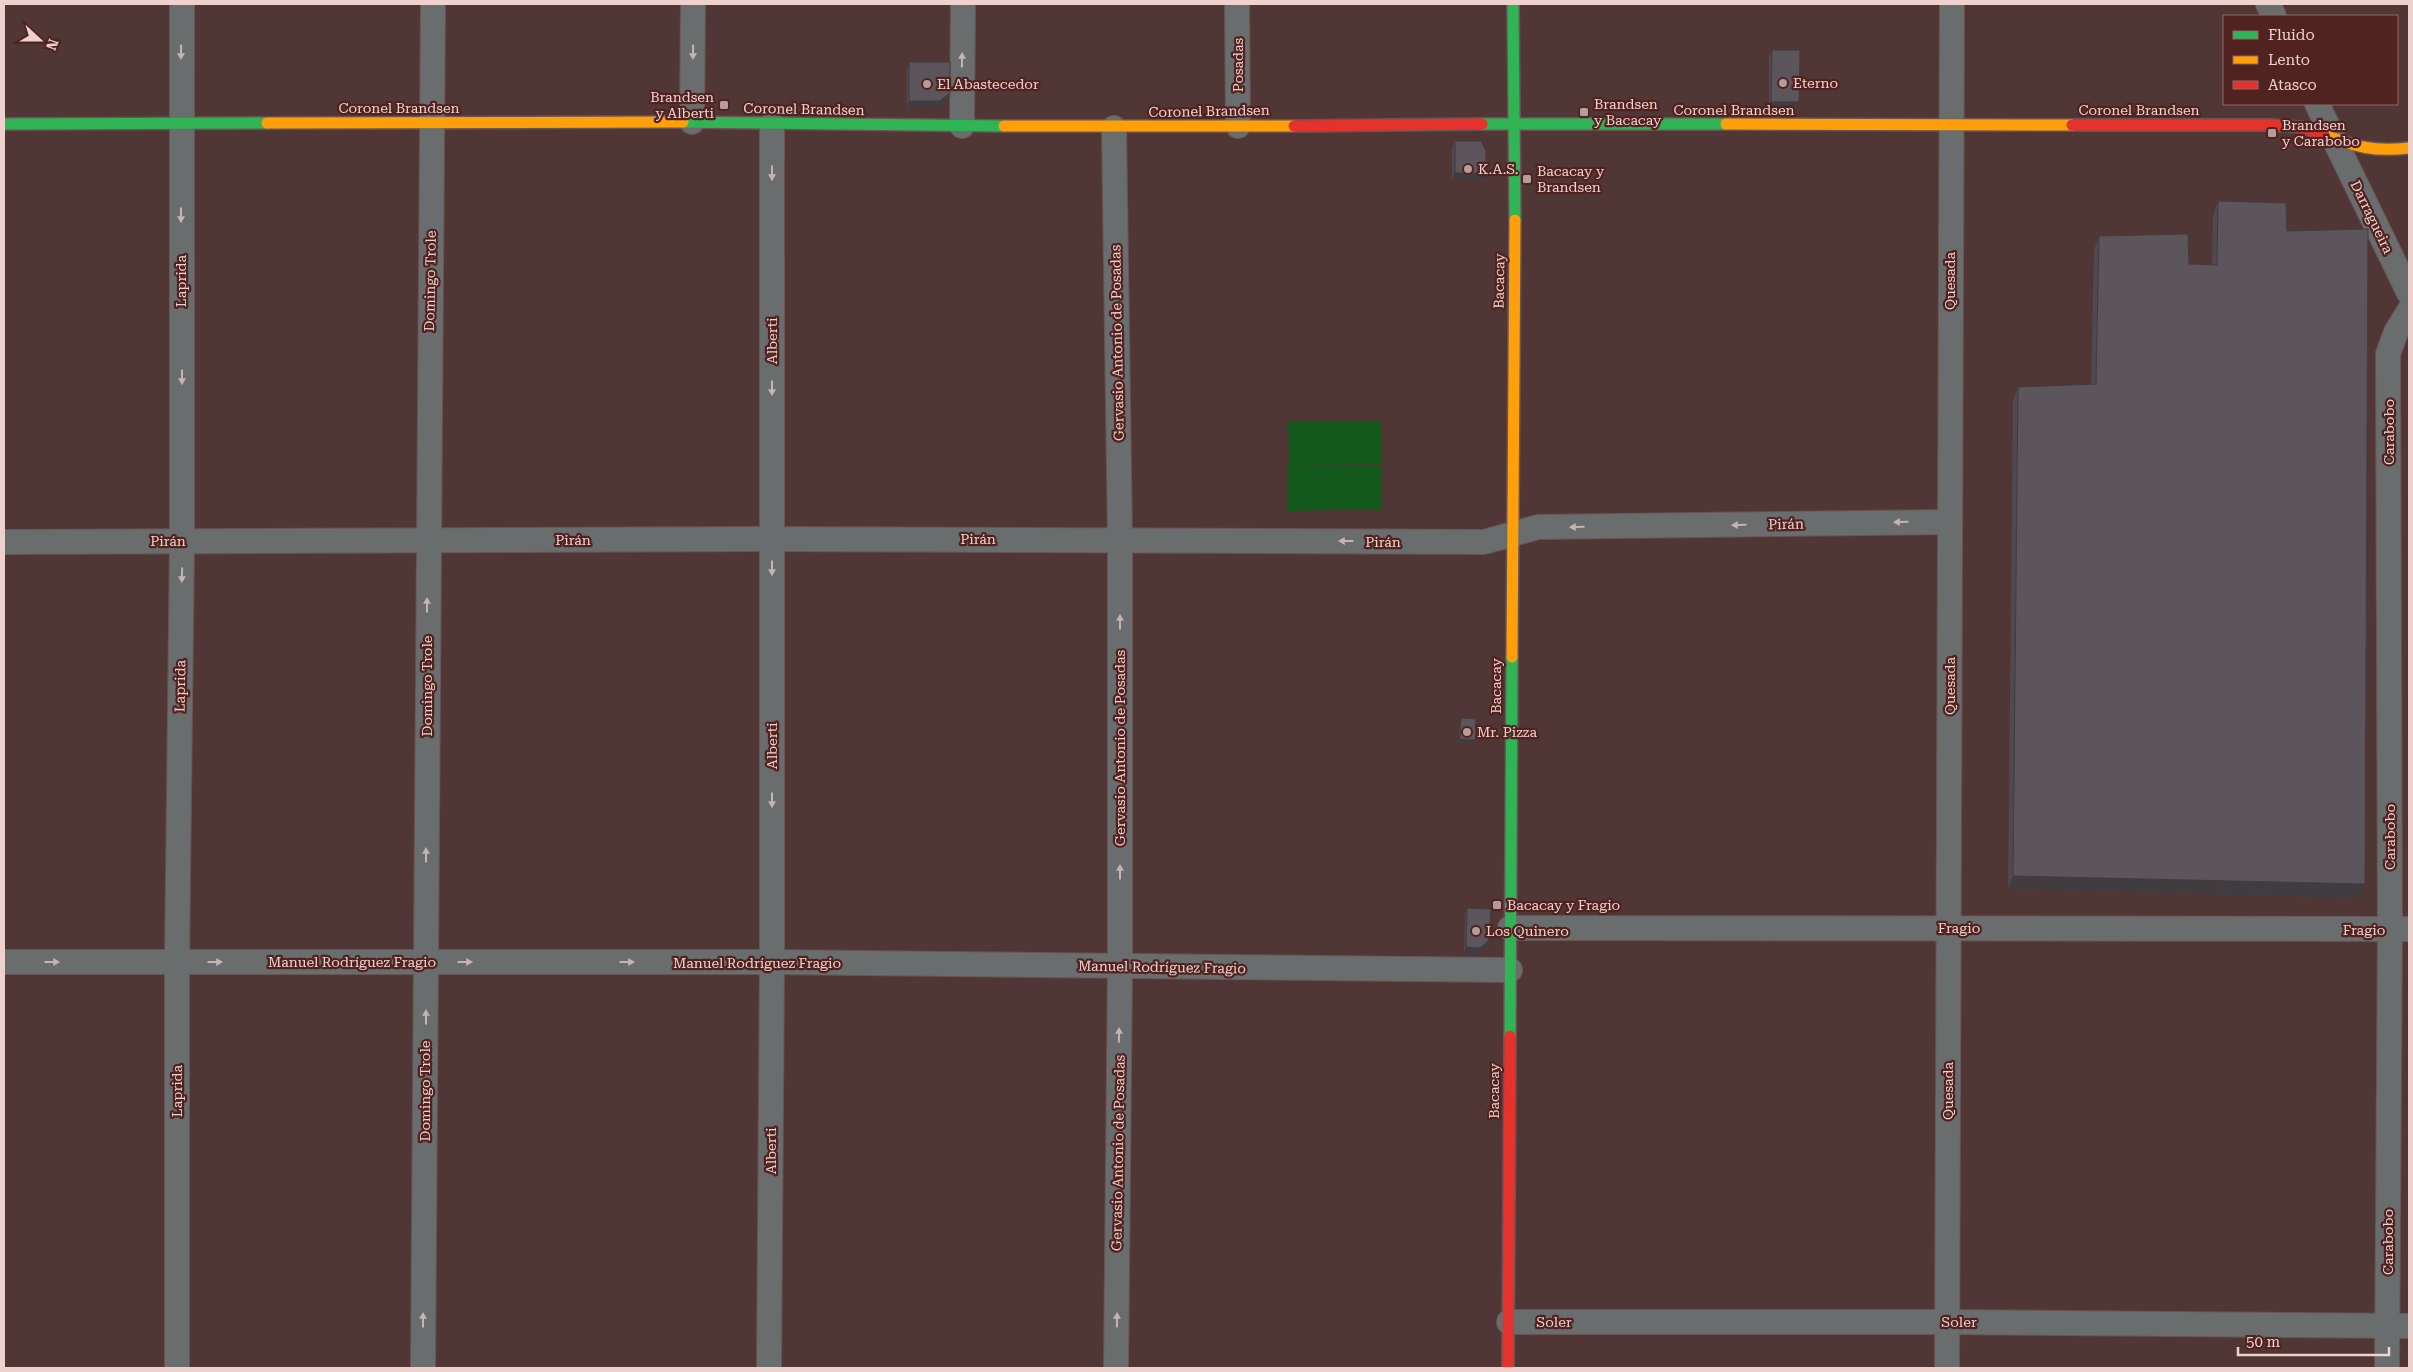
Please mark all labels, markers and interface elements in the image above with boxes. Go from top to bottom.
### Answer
north arrow [15,15,65,65]
legend [2223,15,2398,105]
text: Fluido [2268,26,2315,44]
text: N [43,37,62,53]
street label: Posadas [1230,37,1246,92]
one-way arrow [177,45,185,61]
one-way arrow [688,45,696,61]
text: Lento [2268,51,2310,69]
one-way arrow [958,52,966,68]
place label: Eterno [1793,75,1838,91]
place label: El Abastecedor [937,76,1039,92]
text: Atasco [2268,76,2317,94]
marker: Eterno [1777,77,1789,89]
marker: El Abastecedor [921,78,933,90]
place label: Brandsen y Alberti [650,89,715,121]
place label: Brandsen y Bacacay [1594,96,1662,128]
marker: Brandsen y Alberti [718,99,730,111]
street label: Coronel Brandsen [338,100,460,116]
street label: Coronel Brandsen [743,100,865,118]
street label: Coronel Brandsen [1148,102,1270,120]
street label: Coronel Brandsen [1673,102,1795,118]
street label: Coronel Brandsen [2078,102,2200,118]
marker: Brandsen y Bacacay [1578,106,1590,118]
place label: Brandsen y Carabobo [2282,117,2360,149]
marker: Brandsen y Carabobo [2266,127,2278,139]
place label: K.A.S. [1478,161,1518,177]
marker: K.A.S. [1462,163,1474,175]
place label: Bacacay y Brandsen [1537,163,1605,195]
one-way arrow [768,165,776,181]
marker: Bacacay y Brandsen [1521,173,1533,185]
street label: Darragueira [2347,178,2397,257]
one-way arrow [177,207,185,223]
street label: Domingo Trole [421,230,439,332]
street label: Gervasio Antonio de Posadas [1107,244,1127,441]
street label: Bacacay [1491,252,1507,309]
street label: Quesada [1942,252,1958,310]
street label: Laprida [173,254,189,307]
street label: Alberti [764,317,780,364]
one-way arrow [178,370,186,386]
one-way arrow [768,380,776,396]
street label: Carabobo [2381,399,2397,465]
street label: Pirán [1768,516,1804,532]
one-way arrow [1893,519,1909,527]
one-way arrow [1731,521,1747,529]
one-way arrow [1568,523,1584,531]
street label: Pirán [960,531,996,547]
street label: Pirán [555,532,591,548]
street label: Pirán [150,533,186,549]
street label: Pirán [1365,534,1401,550]
one-way arrow [1338,537,1354,545]
one-way arrow [768,560,776,576]
one-way arrow [178,567,186,583]
one-way arrow [423,596,431,612]
one-way arrow [1116,614,1124,630]
street label: Domingo Trole [419,635,435,736]
street label: Gervasio Antonio de Posadas [1112,649,1128,846]
street label: Quesada [1942,657,1958,715]
street label: Bacacay [1488,658,1504,714]
street label: Laprida [172,659,188,712]
street label: Alberti [764,722,780,769]
place label: Mr. Pizza [1477,724,1537,740]
marker: Mr. Pizza [1461,726,1473,738]
one-way arrow [768,793,776,809]
street label: Carabobo [2382,804,2398,870]
one-way arrow [422,846,430,862]
one-way arrow [1116,864,1124,880]
place label: Bacacay y Fragio [1507,897,1620,913]
marker: Bacacay y Fragio [1491,899,1503,911]
street label: Fragio [1938,920,1980,936]
street label: Fragio [2343,922,2385,938]
place label: Los Quinero [1486,923,1569,939]
marker: Los Quinero [1470,925,1482,937]
street label: Manuel Rodríguez Fragio [268,954,436,970]
street label: Manuel Rodríguez Fragio [673,955,841,971]
one-way arrow [45,958,61,966]
one-way arrow [207,958,223,966]
one-way arrow [457,958,473,966]
one-way arrow [620,958,636,966]
street label: Manuel Rodríguez Fragio [1078,958,1246,976]
one-way arrow [422,1009,430,1025]
one-way arrow [1115,1026,1123,1042]
street label: Domingo Trole [417,1040,433,1141]
street label: Gervasio Antonio de Posadas [1108,1054,1128,1251]
street label: Quesada [1940,1062,1956,1120]
street label: Bacacay [1486,1063,1502,1119]
street label: Laprida [169,1064,185,1117]
street label: Alberti [763,1127,779,1174]
street label: Carabobo [2380,1209,2396,1275]
one-way arrow [419,1311,427,1327]
one-way arrow [1113,1311,1121,1327]
street label: Soler [1536,1314,1572,1330]
street label: Soler [1941,1314,1977,1330]
scale bar [2238,1324,2389,1356]
text: 50 m [2246,1333,2281,1351]

